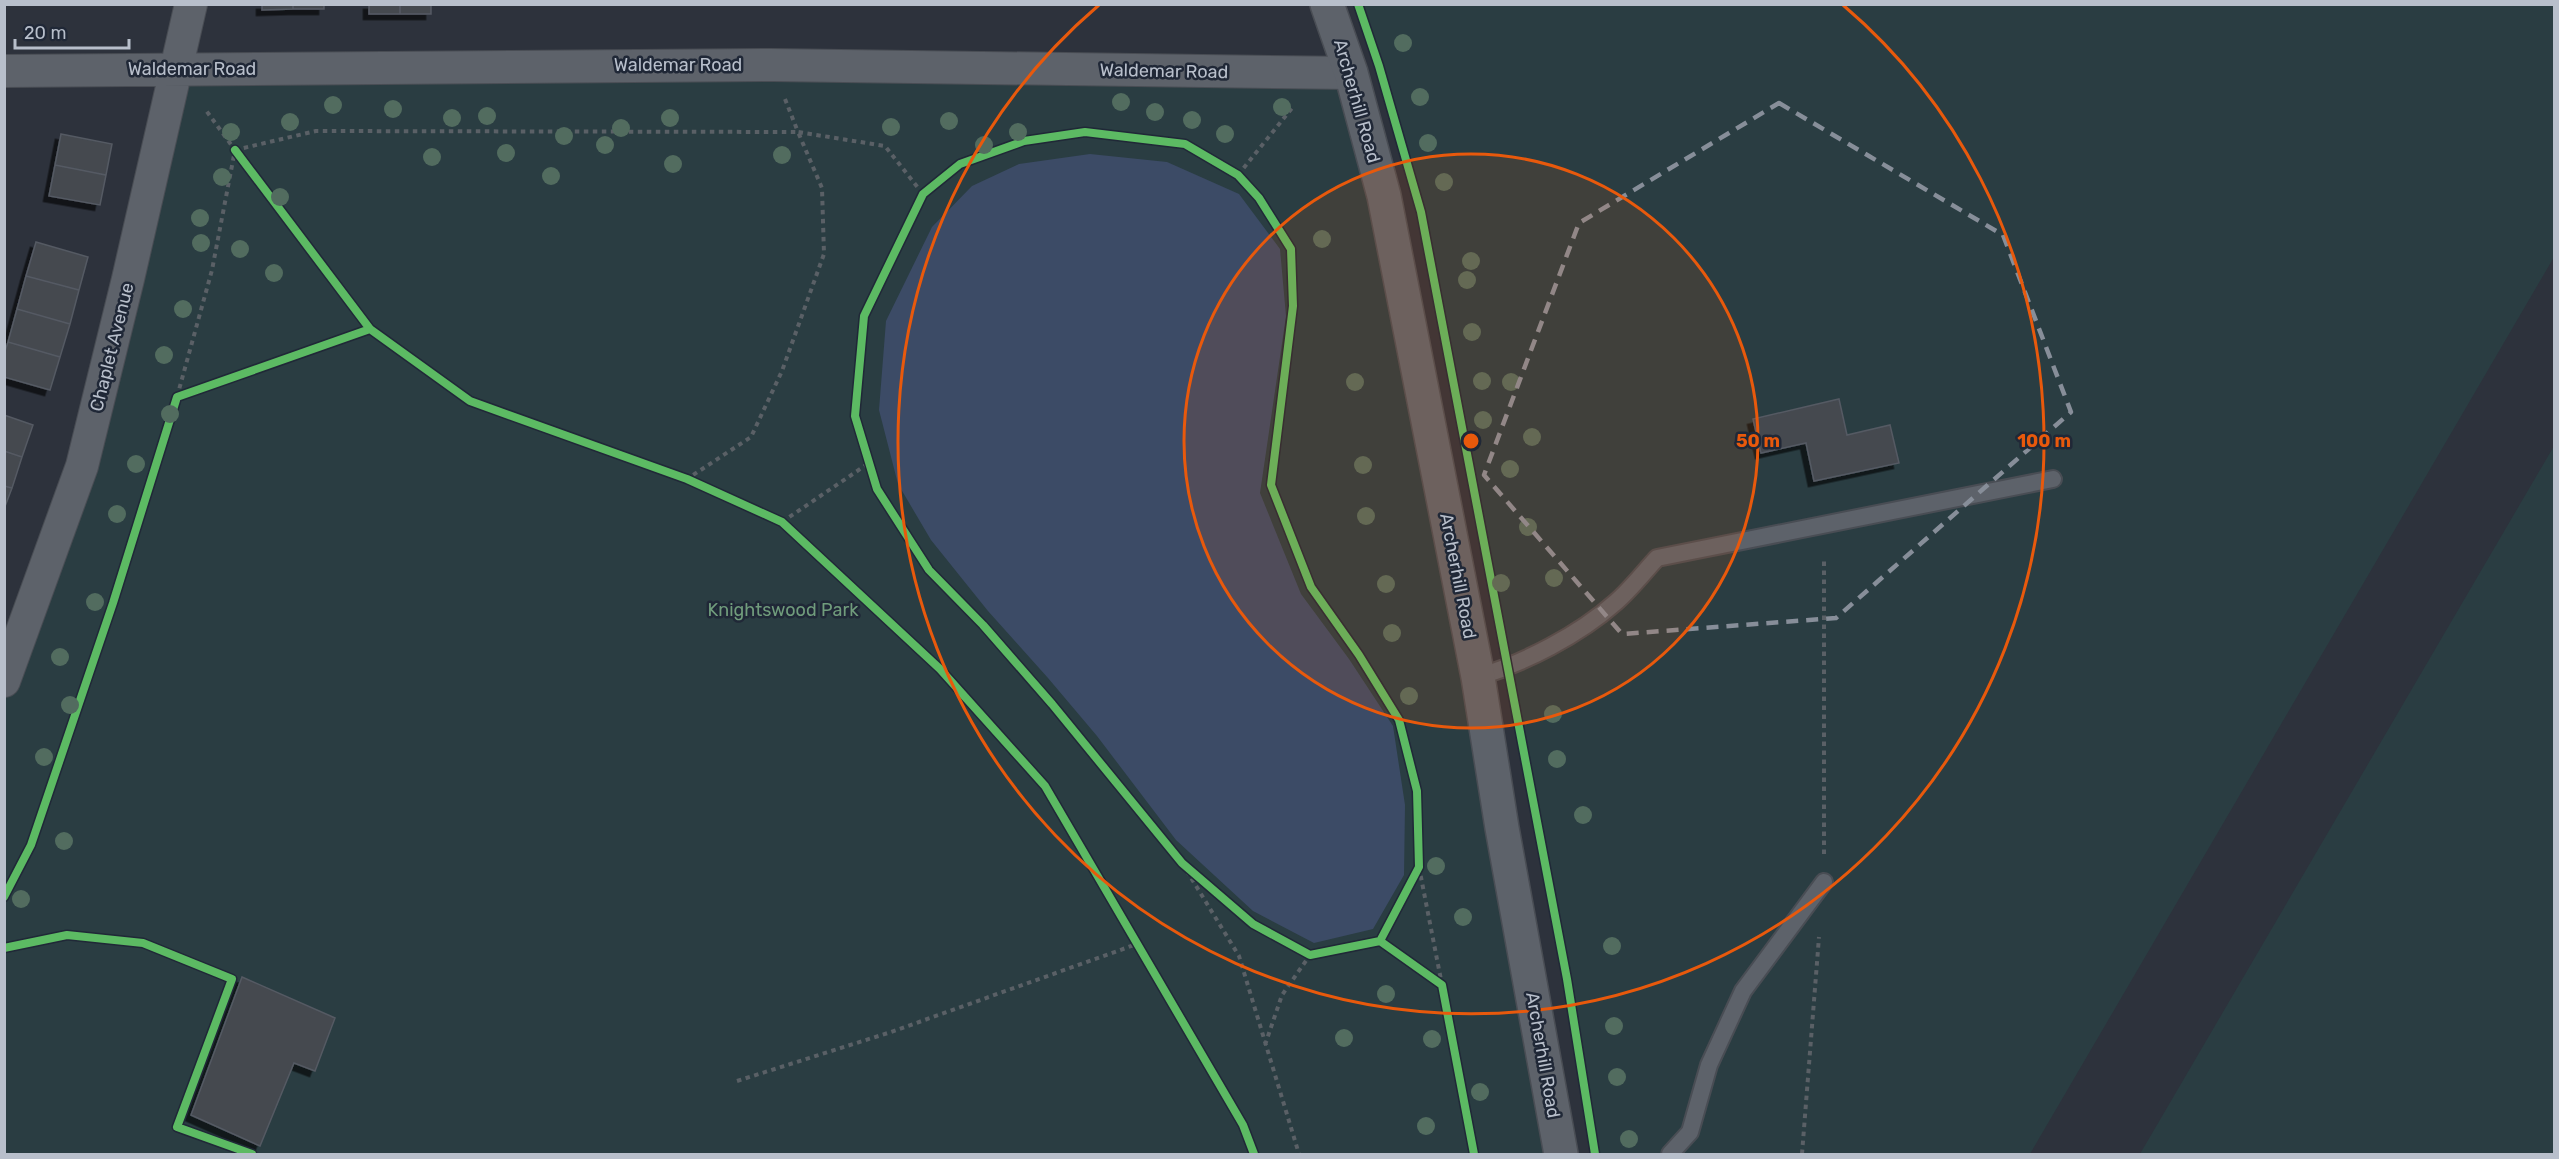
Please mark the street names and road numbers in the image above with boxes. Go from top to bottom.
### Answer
street label: Archerhill Road [1329,37,1385,165]
street label: Waldemar Road [614,54,742,76]
street label: Waldemar Road [128,58,256,80]
street label: Waldemar Road [1100,59,1228,83]
street label: Chaplet Avenue [85,280,139,414]
street label: Archerhill Road [1435,511,1481,641]
street label: Archerhill Road [1521,990,1565,1120]

